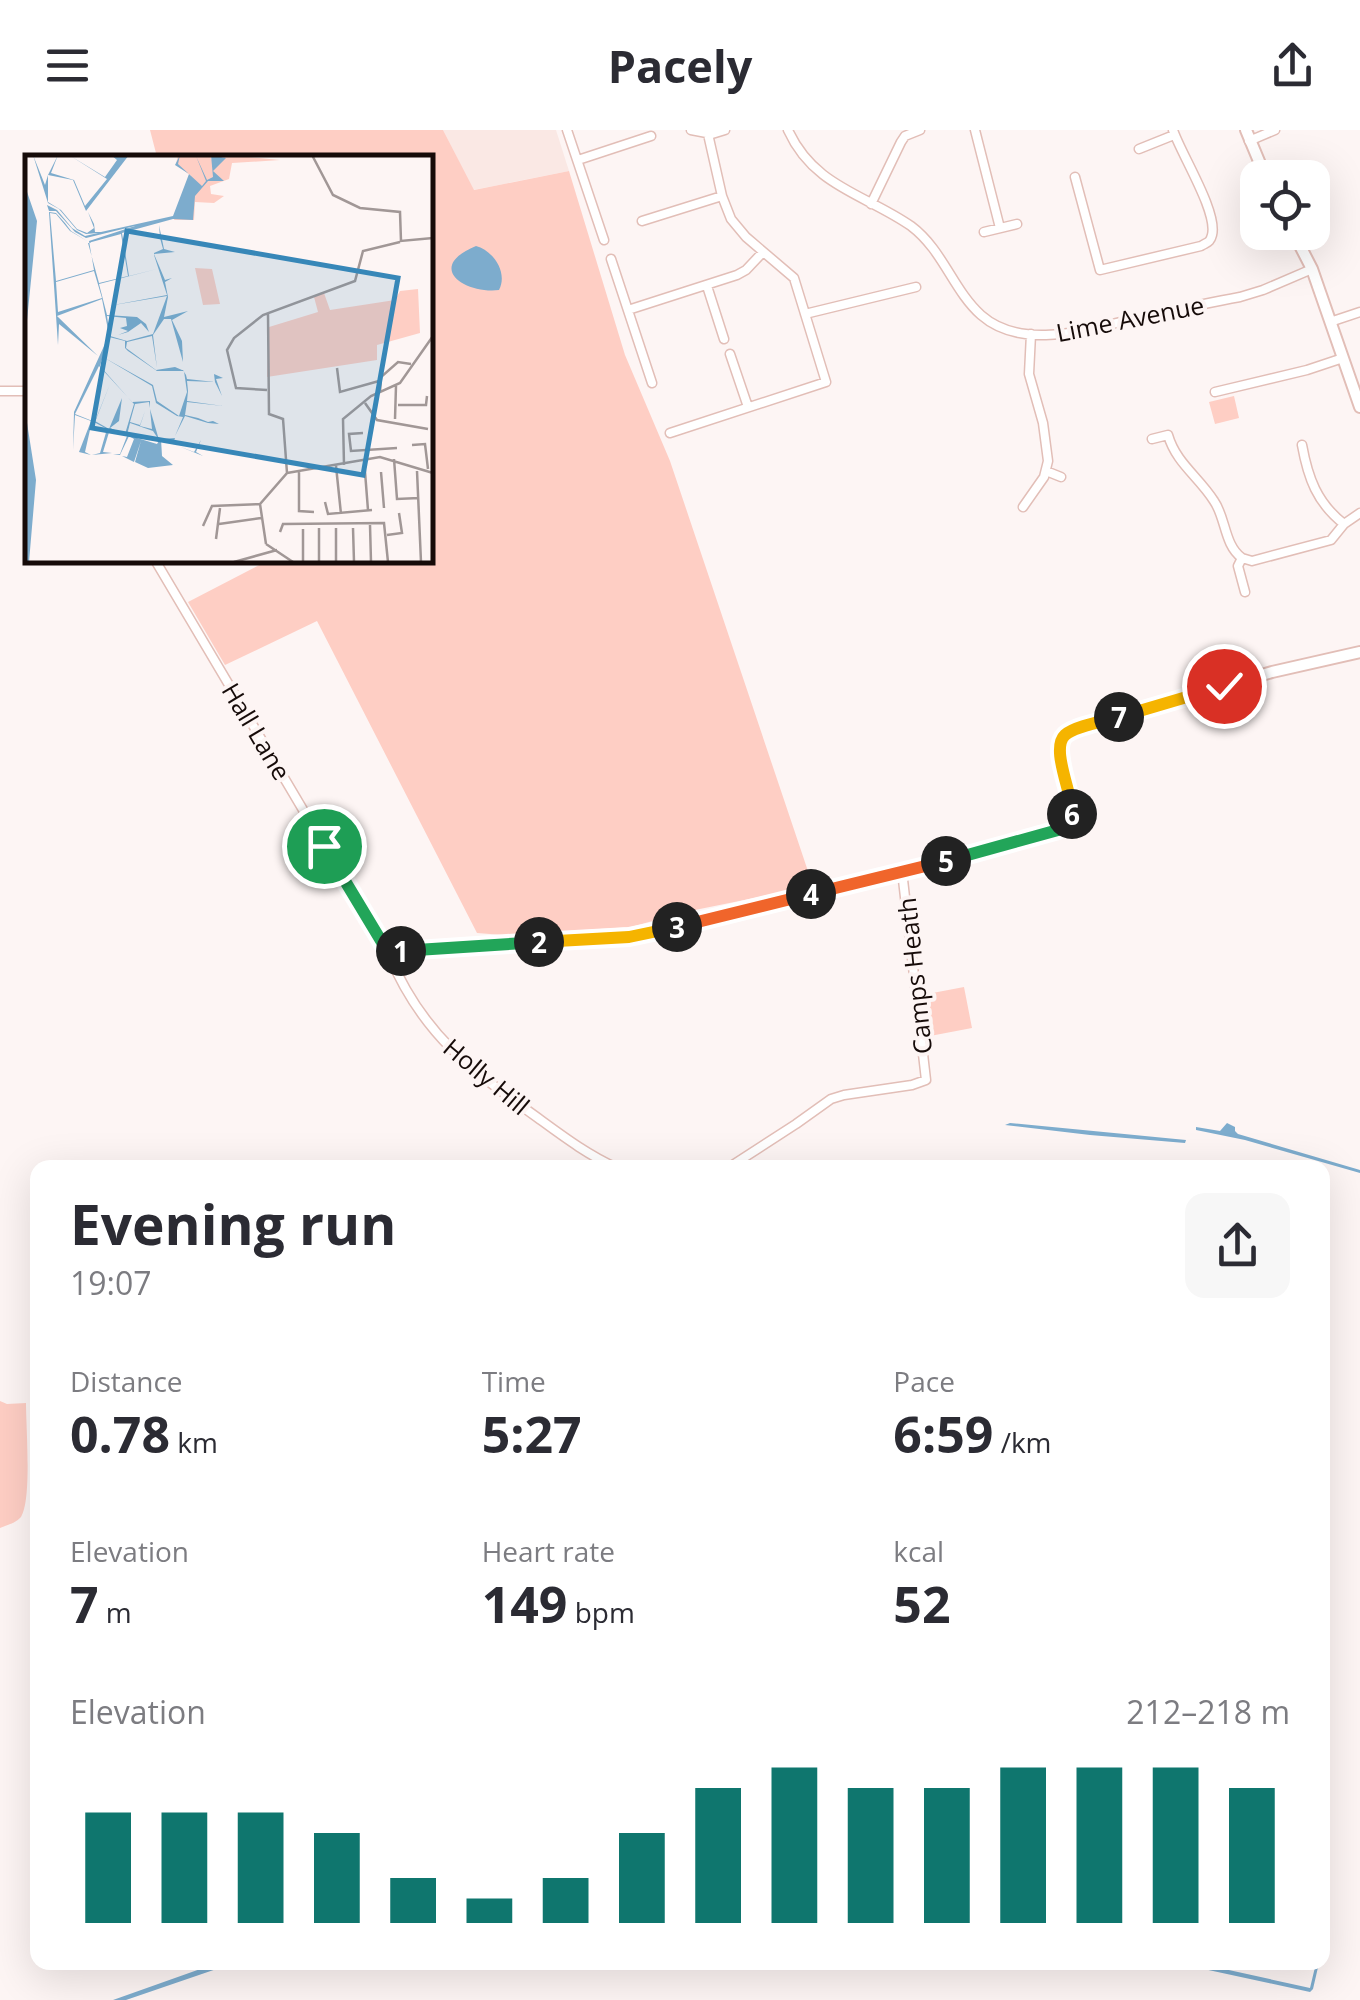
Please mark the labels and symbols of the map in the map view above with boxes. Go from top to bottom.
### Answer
inset map [25,155,432,562]
street label: Lime Avenue [1053,287,1207,349]
pin [1182,644,1267,729]
street label: Hall Lane [215,676,299,786]
pin: 7 [1094,692,1144,742]
pin: 6 [1047,789,1097,839]
pin [282,804,367,889]
pin: 5 [921,836,971,886]
pin: 4 [786,869,836,919]
street label: Camps Heath [889,896,939,1056]
pin: 3 [652,902,702,952]
pin: 2 [514,917,564,967]
pin: 1 [376,926,426,976]
street label: Holly Hill [437,1030,537,1122]

